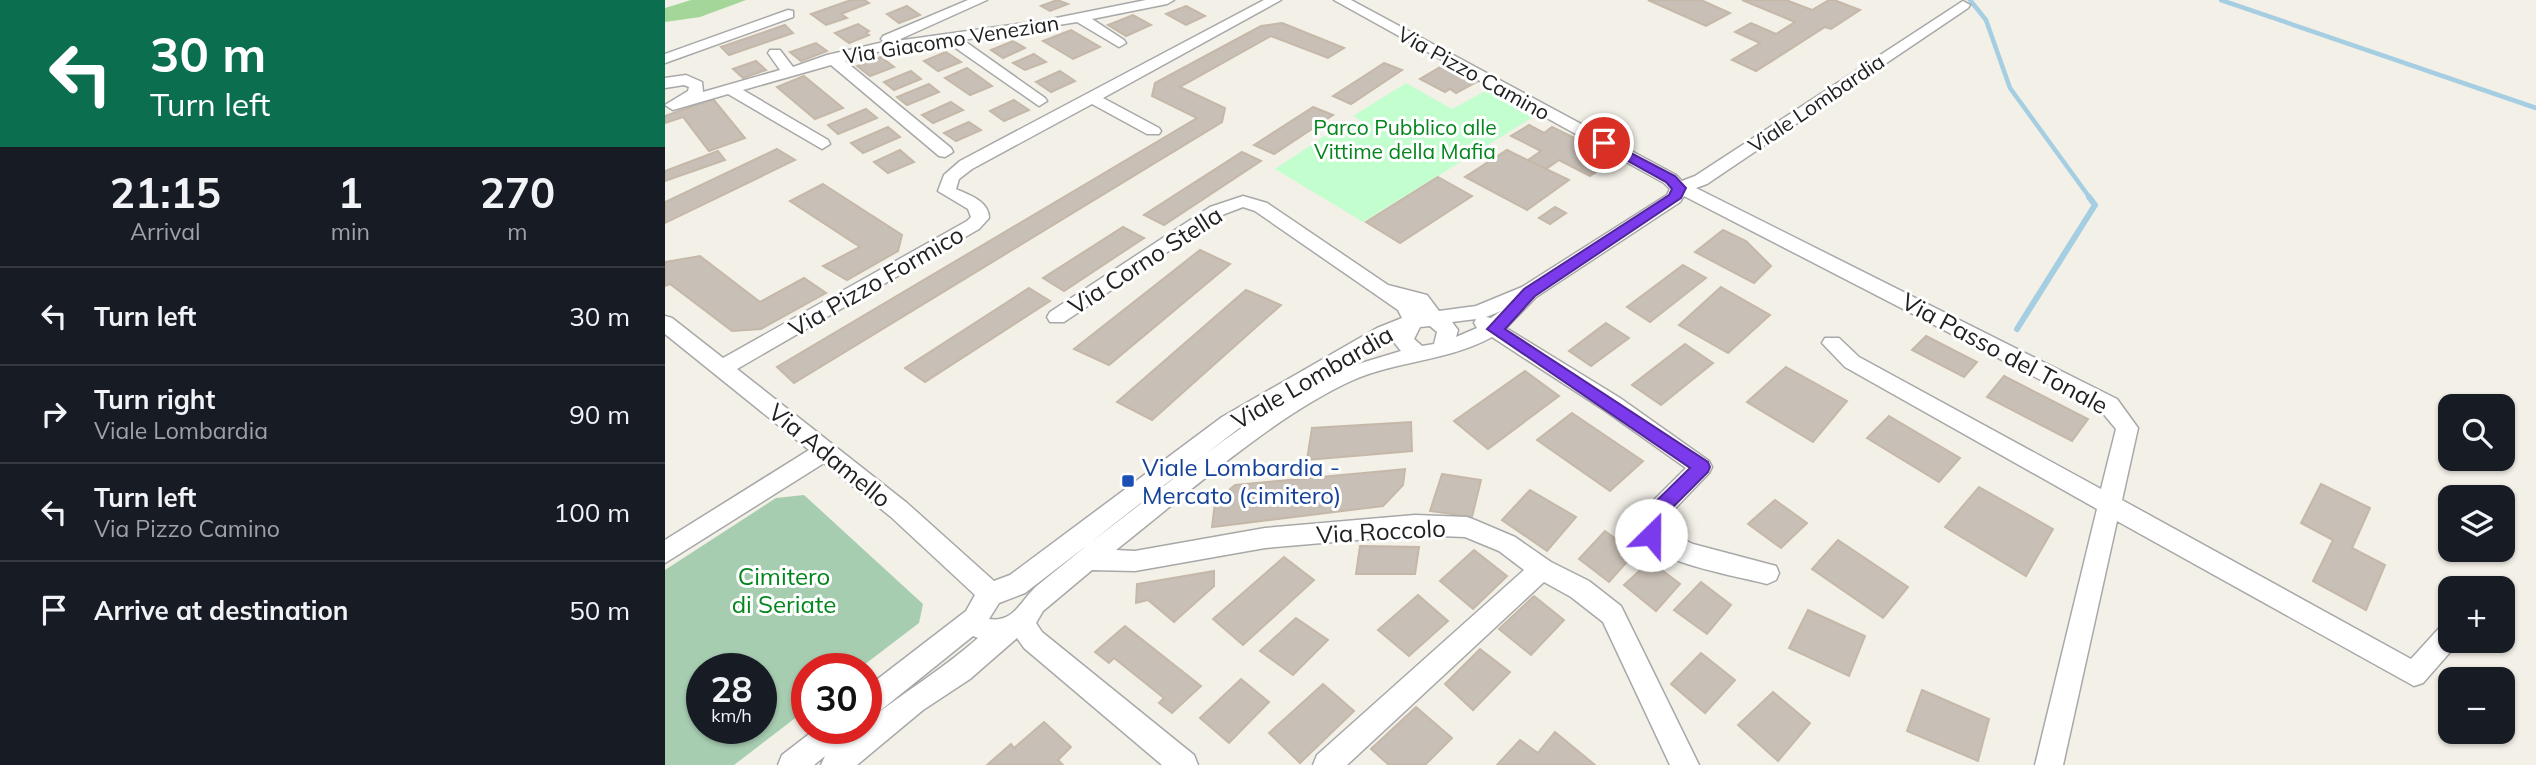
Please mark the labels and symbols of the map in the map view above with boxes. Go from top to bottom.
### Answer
street label: Via Giacomo Venezian [841,9,1061,69]
street label: Via Pizzo Camino [1393,20,1555,126]
street label: Viale Lombardia [1743,48,1889,158]
pin [1574,113,1634,173]
park label: Parco Pubblico alle Vittime della Mafia [1313,114,1497,164]
street label: Via Corno Stella [1063,199,1227,321]
street label: Via Pizzo Formico [783,219,969,343]
street label: Via Passo del Tonale [1897,286,2113,420]
street label: Viale Lombardia [1226,319,1398,435]
street label: Via Adamello [763,397,897,513]
place label: Viale Lombardia - Mercato (cimitero) [1142,452,1341,510]
marker: Viale Lombardia - Mercato (cimitero) [1120,473,1136,489]
position arrow [1614,498,1688,572]
street label: Via Roccolo [1316,513,1446,549]
park label: Cimitero di Seriate [732,561,836,619]
speed limit sign: 30 [791,653,882,744]

